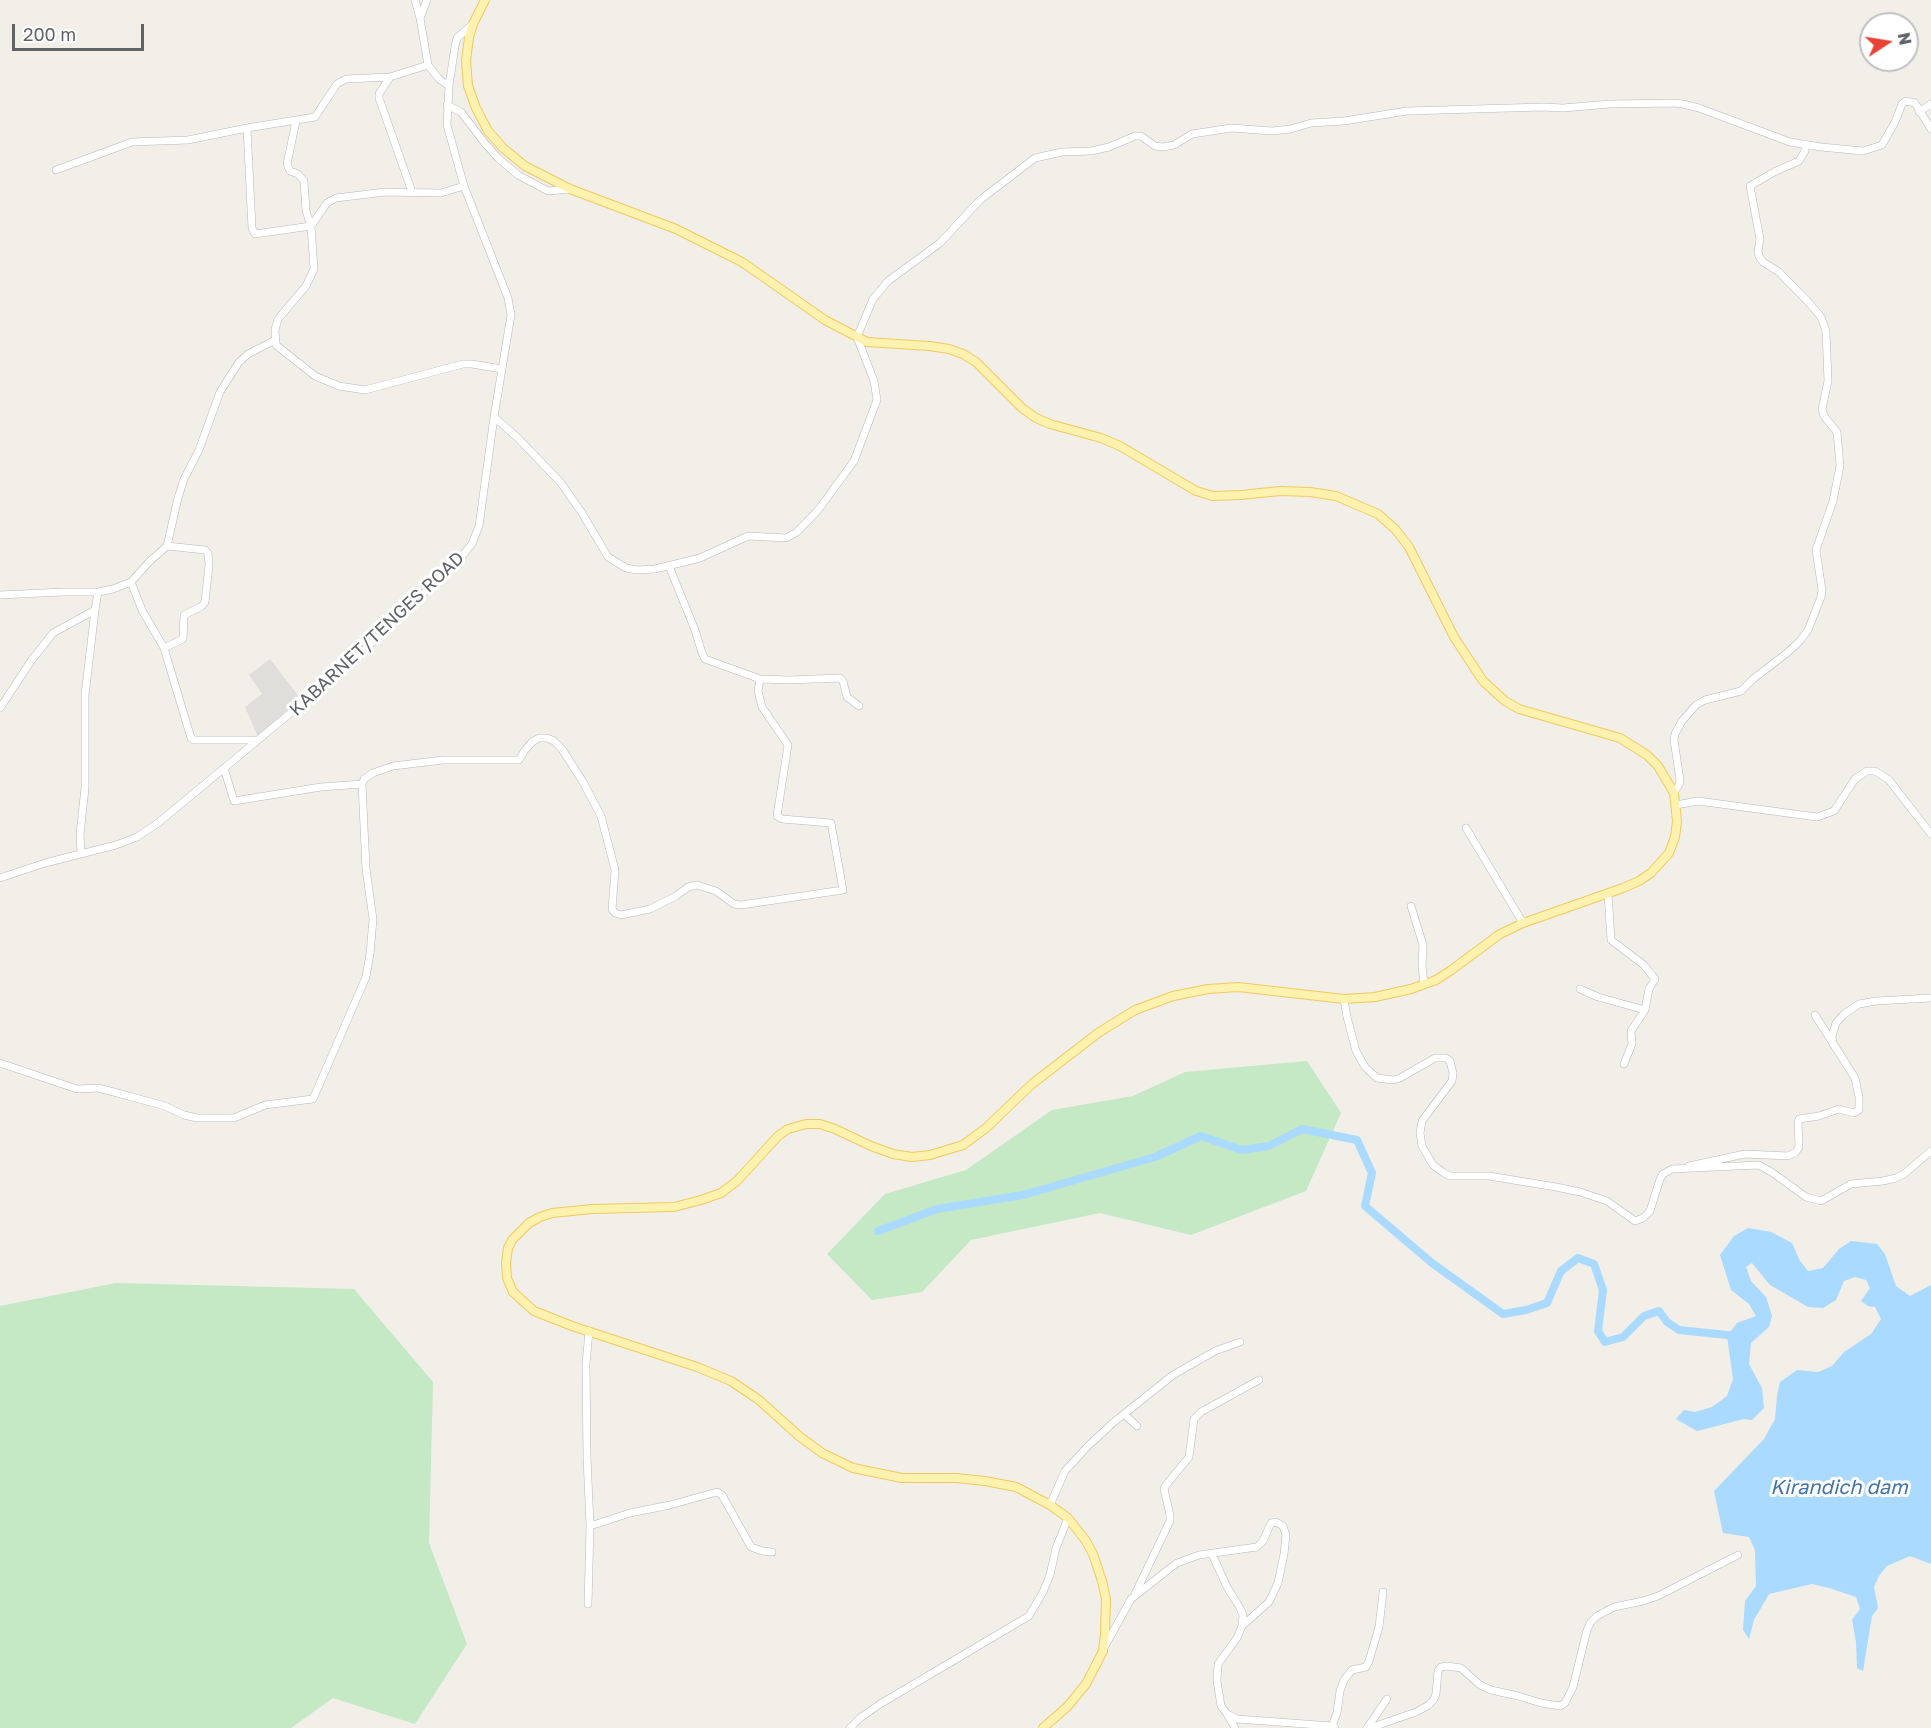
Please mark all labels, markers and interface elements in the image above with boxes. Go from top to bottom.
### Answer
scale bar [15,12,147,50]
north arrow [1859,12,1919,72]
text: 200 m [23,23,76,45]
text: N [1894,31,1916,47]
street label: KABARNET/TENGES ROAD [285,547,469,721]
water label: Kirandich dam [1770,1476,1908,1500]

